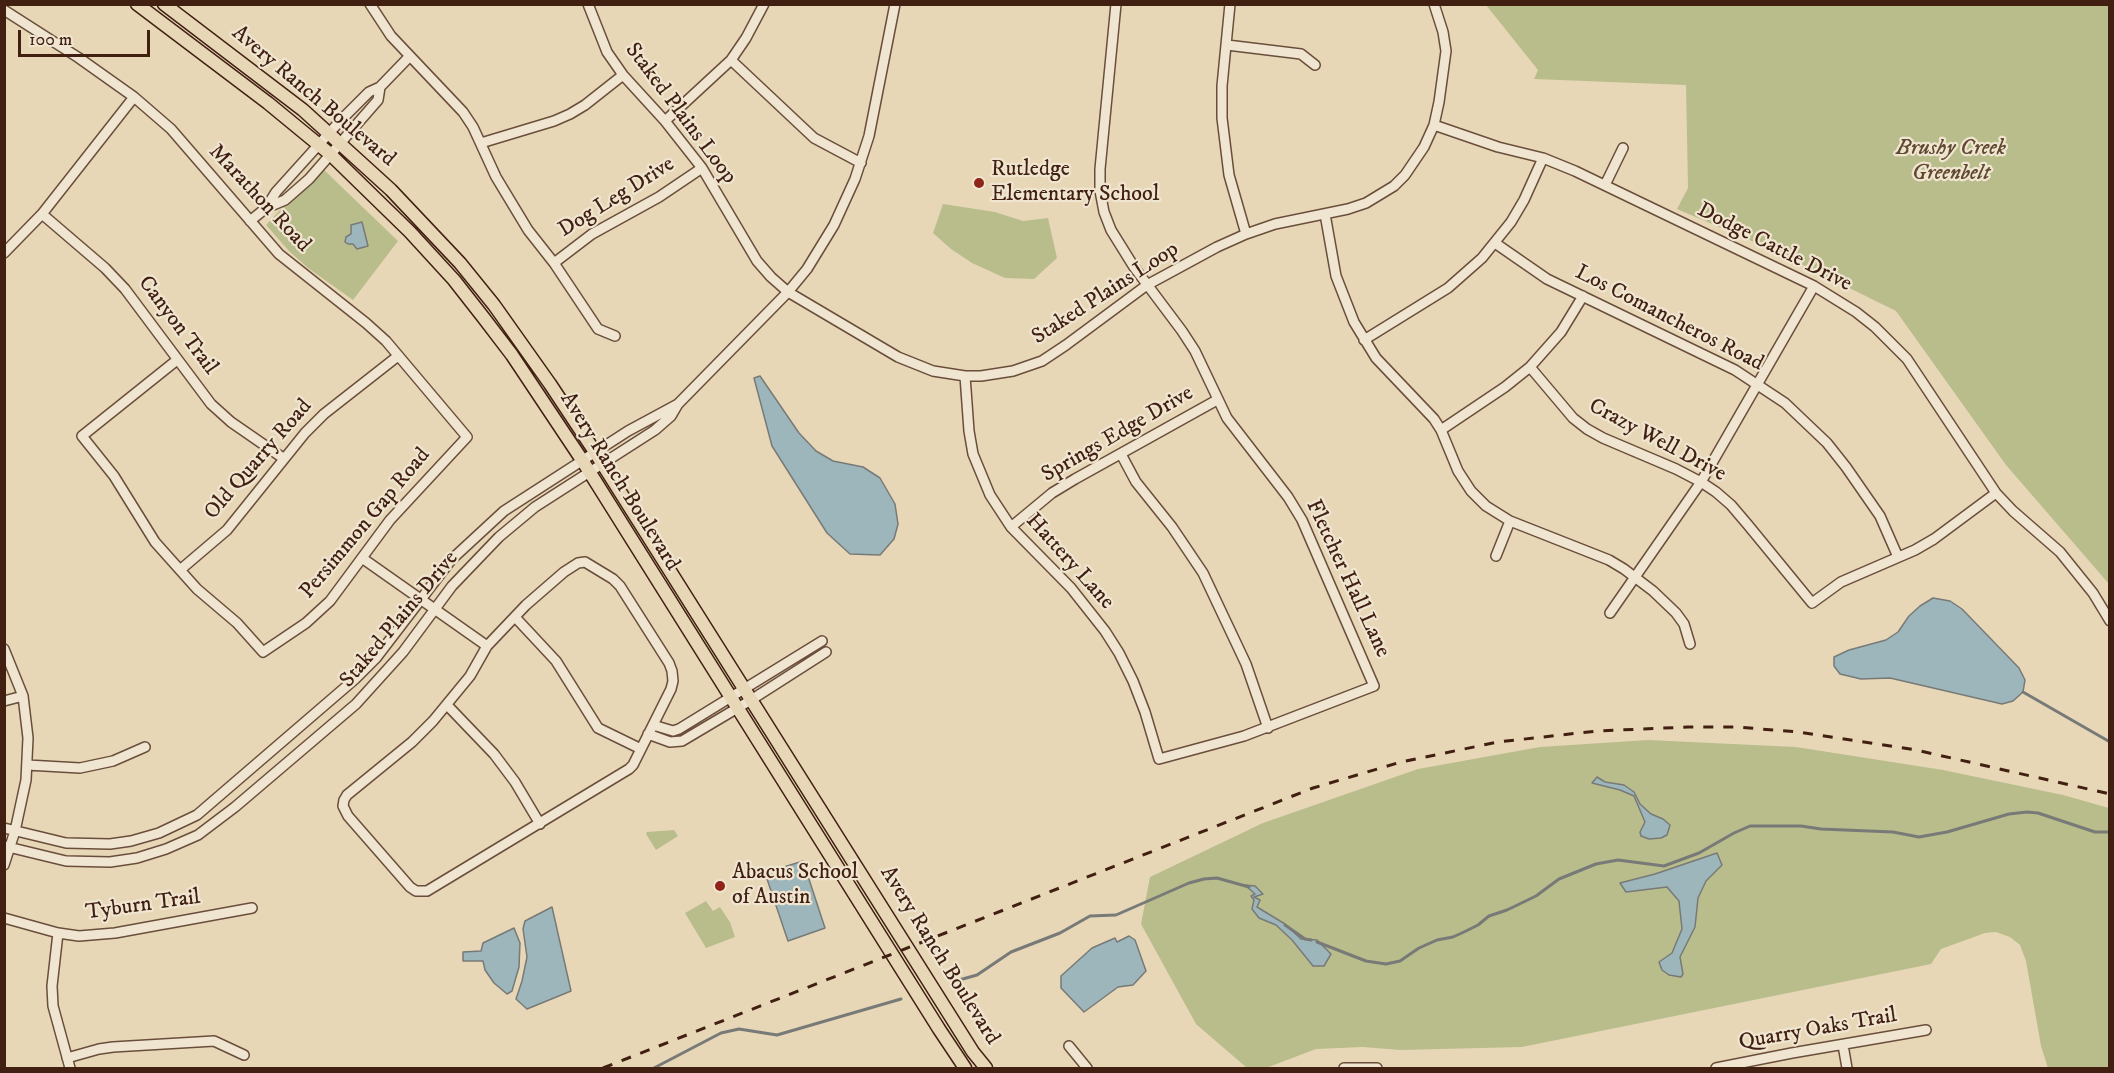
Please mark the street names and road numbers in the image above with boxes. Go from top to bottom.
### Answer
street label: Avery Ranch Boulevard [226,21,400,173]
street label: Staked Plains Loop [618,38,742,190]
street label: Marathon Road [202,140,316,258]
street label: Dog Leg Drive [554,152,680,244]
street label: Dodge Cattle Drive [1692,198,1856,298]
street label: Staked Plains Loop [1028,237,1184,351]
street label: Los Comancheros Road [1570,260,1768,378]
street label: Canyon Trail [131,271,223,381]
street label: Springs Edge Drive [1037,381,1199,489]
street label: Avery Ranch Boulevard [553,388,685,576]
street label: Old Quarry Road [199,394,319,526]
street label: Crazy Well Drive [1584,394,1730,488]
street label: Persimmon Gap Road [295,443,437,605]
street label: Fletcher Hall Lane [1299,496,1395,662]
street label: Hattery Lane [1019,509,1119,615]
street label: Staked Plains Drive [335,546,465,694]
street label: Avery Ranch Boulevard [873,862,1005,1050]
street label: Tyburn Trail [84,885,202,927]
street label: Quarry Oaks Trail [1737,1003,1899,1057]

